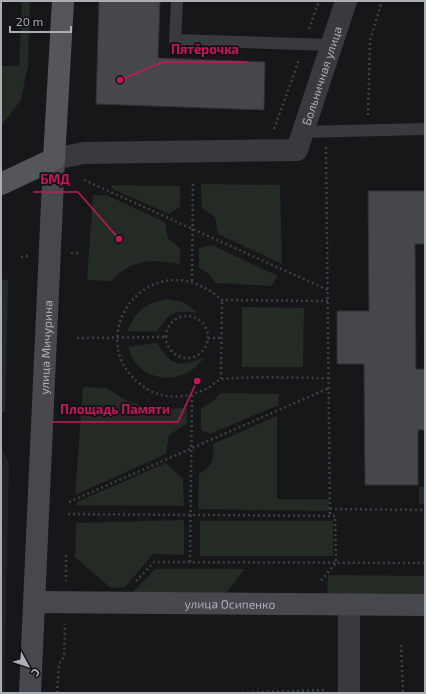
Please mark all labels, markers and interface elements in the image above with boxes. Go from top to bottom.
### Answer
scale bar [10,8,71,34]
text: 20 m [16,14,43,28]
street label: Больничная улица [299,24,344,127]
callout: Пятёрочка [163,37,247,62]
text: Пятёрочка [171,41,239,57]
callout: БМД [33,167,78,192]
text: БМД [40,171,70,187]
street label: улица Мичурина [36,300,55,395]
callout: Площадь Памяти [52,397,178,422]
text: Площадь Памяти [60,401,170,417]
street label: улица Осипенко [185,596,276,611]
north arrow [8,646,48,686]
text: С [29,666,43,680]

